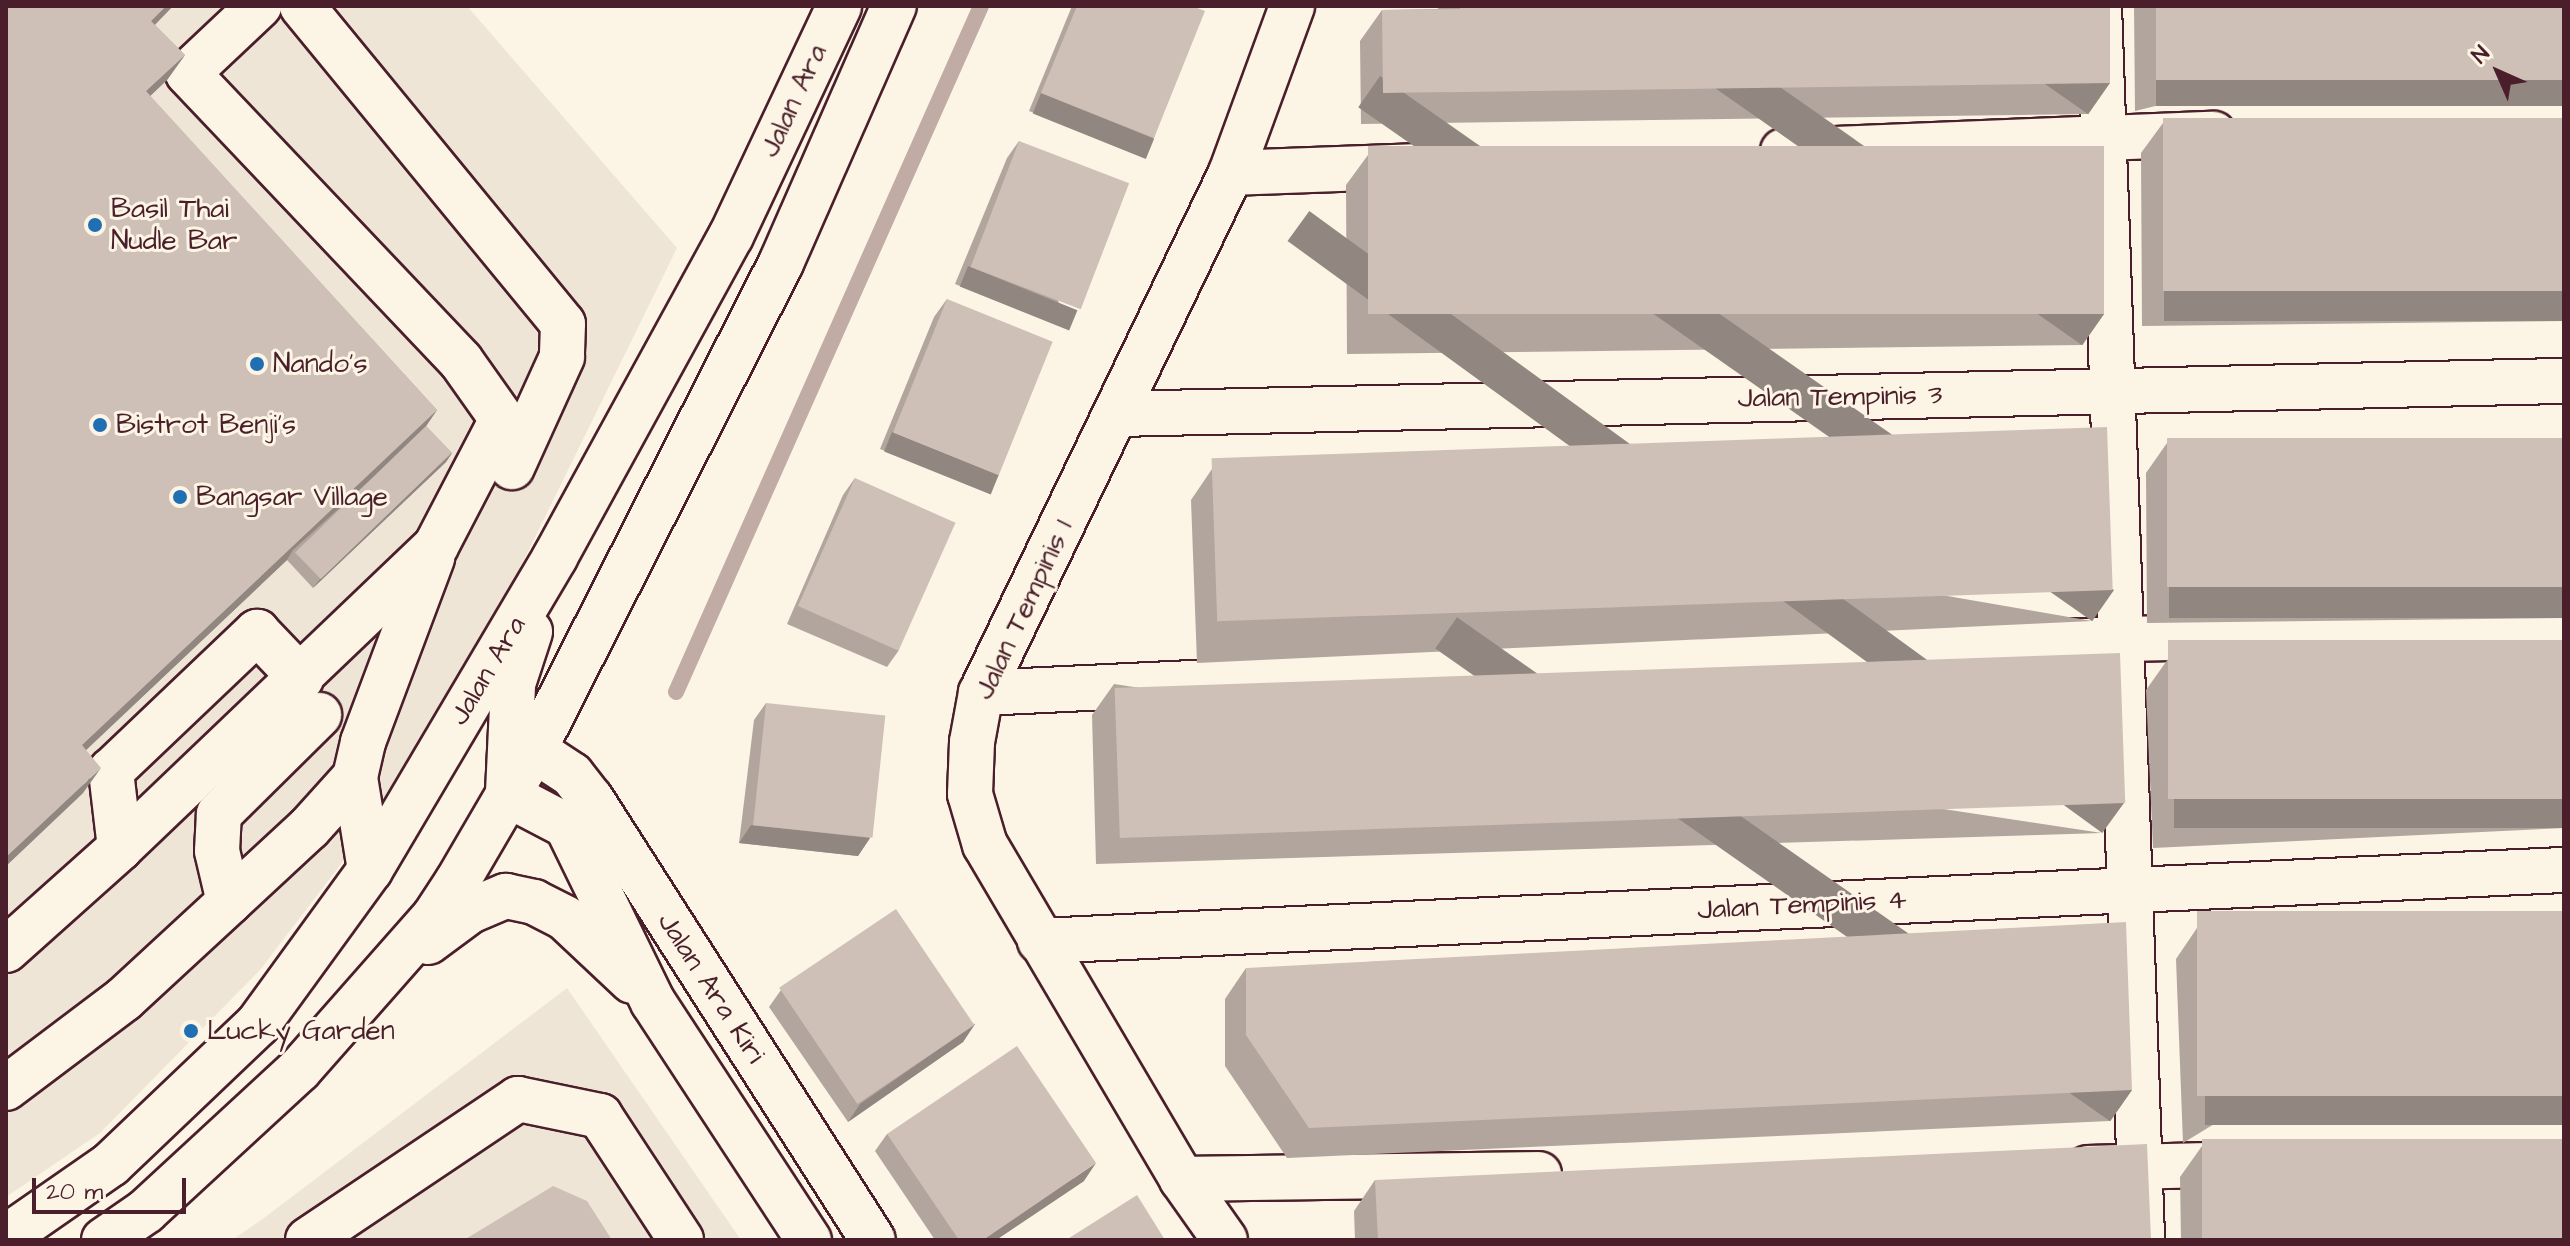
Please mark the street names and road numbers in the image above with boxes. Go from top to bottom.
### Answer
street label: Jalan Ara [753,39,835,163]
street label: Jalan Tempinis 3 [1737,378,1943,416]
street label: Jalan Tempinis 1 [968,515,1080,705]
street label: Jalan Ara [443,611,533,731]
street label: Jalan Tempinis 4 [1696,883,1908,927]
street label: Jalan Ara Kiri [650,906,772,1070]

